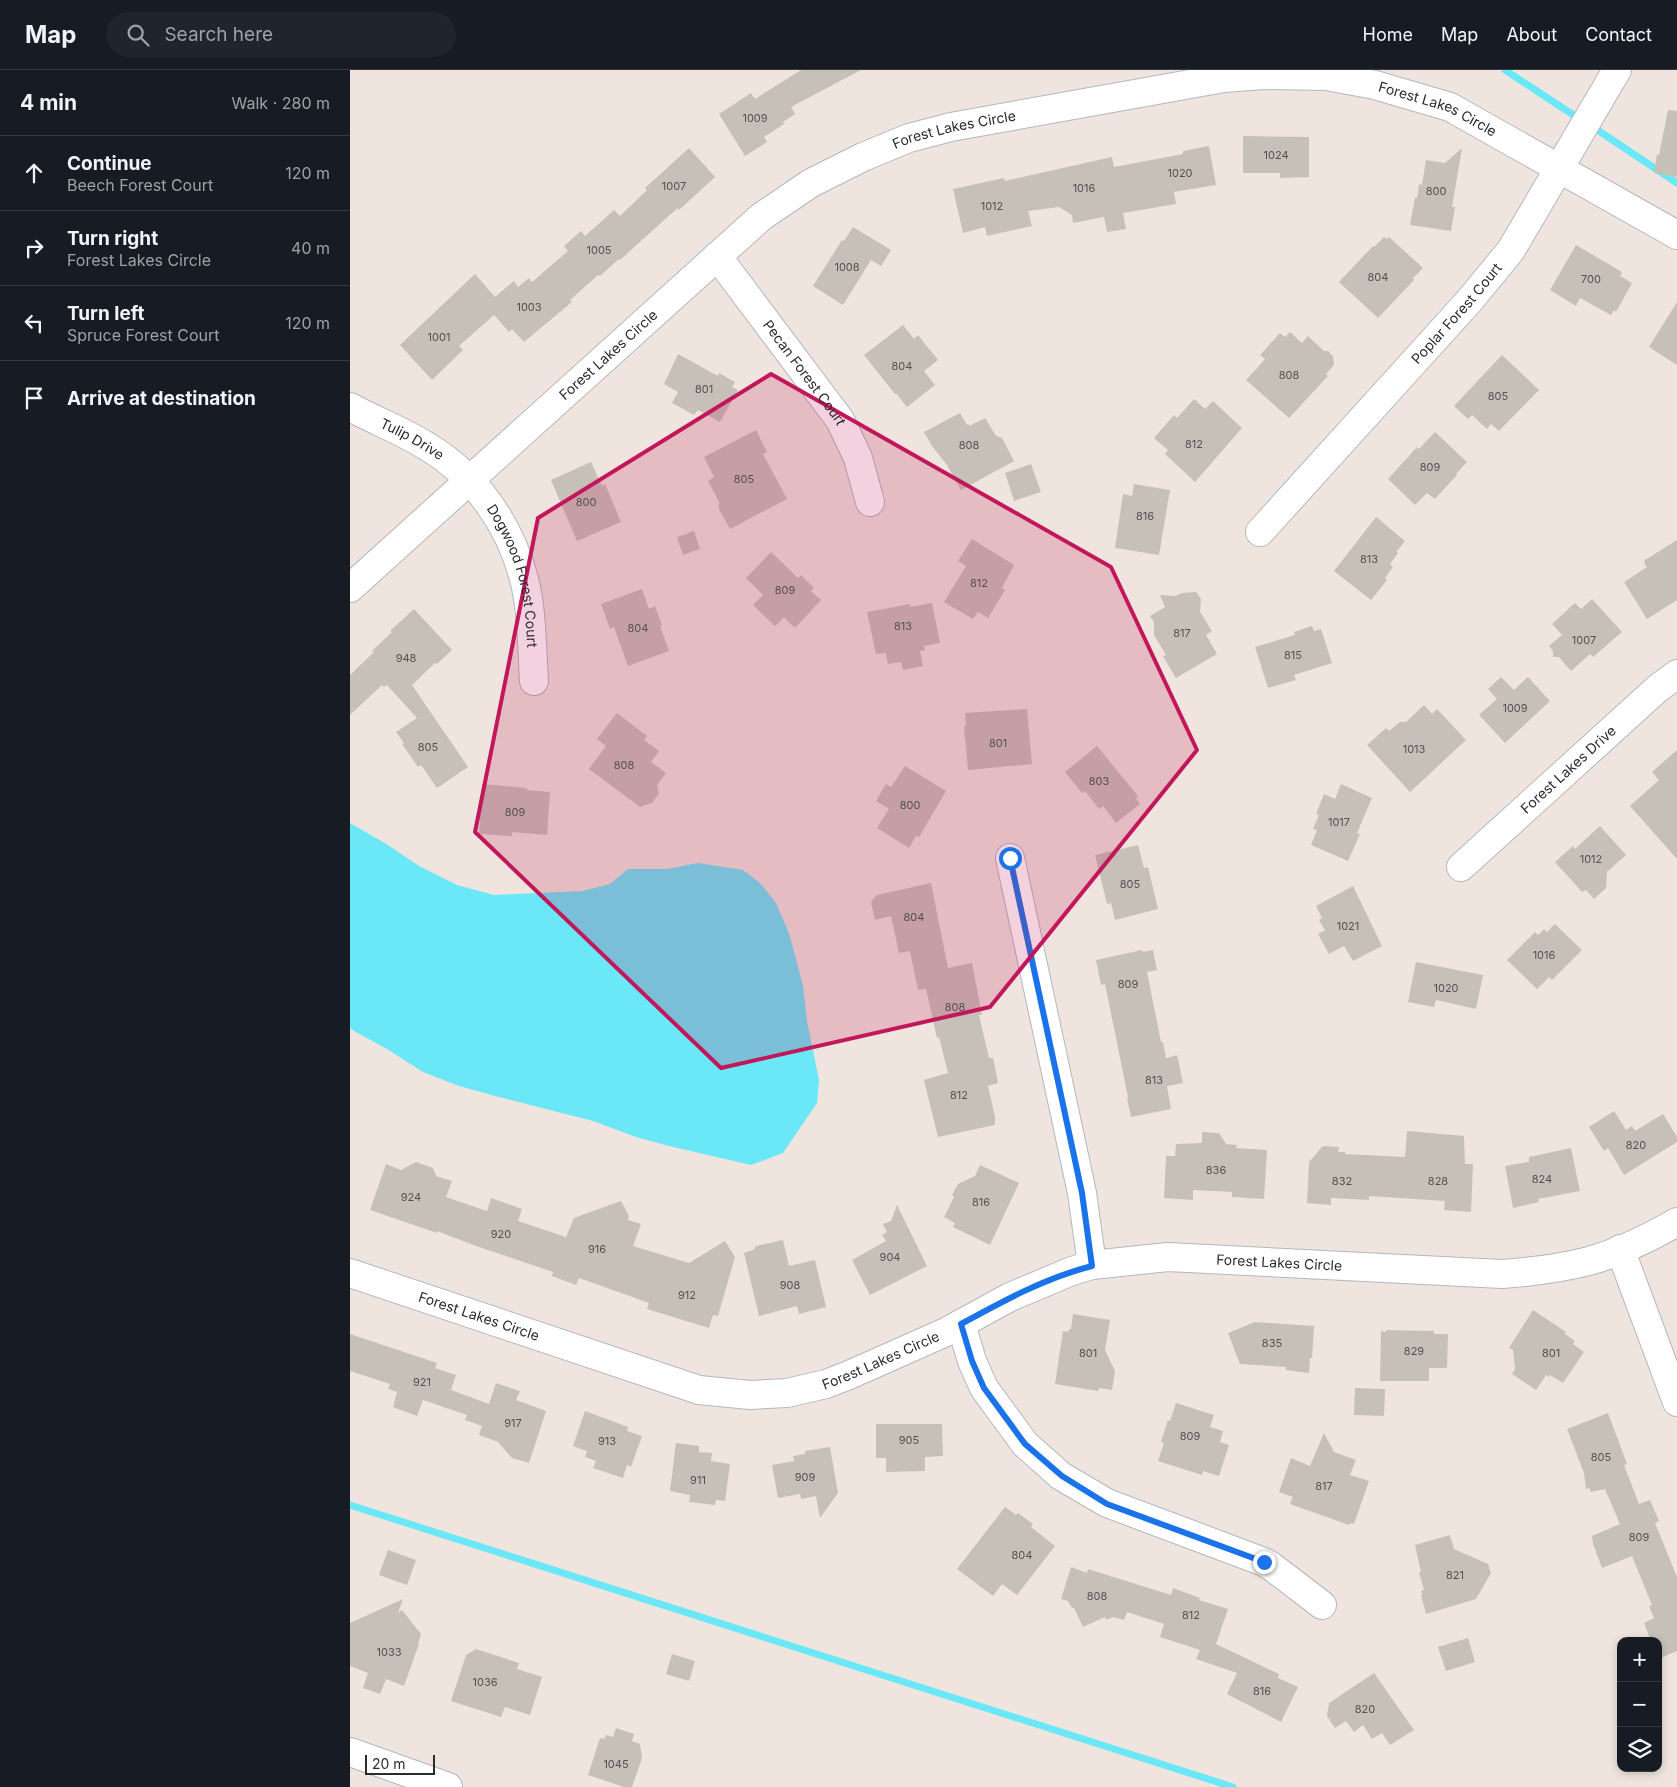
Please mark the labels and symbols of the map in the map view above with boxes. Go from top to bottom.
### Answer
street label: Forest Lakes Circle [1377,78,1500,140]
street label: Forest Lakes Circle [890,107,1017,152]
house number: 1009 [742,111,768,125]
house number: 1024 [1263,148,1289,162]
house number: 1020 [1167,166,1193,180]
house number: 1007 [662,179,686,193]
house number: 1016 [1073,181,1096,195]
house number: 800 [1426,184,1446,198]
house number: 1012 [981,199,1003,213]
house number: 1005 [586,243,612,257]
street label: Poplar Forest Court [1407,259,1505,367]
house number: 1008 [834,260,860,274]
house number: 804 [1368,270,1388,284]
house number: 700 [1581,272,1601,286]
house number: 1003 [516,300,542,314]
street label: Forest Lakes Circle [555,306,661,403]
street label: Pecan Forest Court [760,316,850,428]
house number: 1001 [428,330,450,344]
house number: 804 [892,359,912,373]
house number: 808 [1279,368,1299,382]
house number: 801 [695,382,713,396]
house number: 805 [1488,389,1509,403]
street label: Tulip Drive [378,414,448,463]
house number: 812 [1185,437,1203,451]
house number: 808 [959,438,979,452]
house number: 809 [1420,460,1440,474]
house number: 805 [734,472,755,486]
house number: 800 [576,495,596,509]
street label: Dogwood Forest Court [484,501,541,648]
house number: 816 [1136,509,1154,523]
house number: 813 [1360,552,1378,566]
house number: 812 [970,576,988,590]
house number: 809 [775,583,795,597]
house number: 813 [894,619,912,633]
house number: 804 [628,621,648,635]
house number: 817 [1173,626,1191,640]
house number: 1007 [1572,633,1596,647]
house number: 815 [1284,648,1302,662]
house number: 948 [396,651,417,665]
house number: 1009 [1502,701,1528,715]
street label: Forest Lakes Drive [1517,722,1619,817]
house number: 801 [989,736,1007,750]
house number: 805 [418,740,439,754]
house number: 1013 [1403,742,1426,756]
house number: 808 [614,758,634,772]
house number: 803 [1089,774,1109,788]
house number: 800 [900,798,920,812]
house number: 809 [505,805,525,819]
house number: 1017 [1328,815,1350,829]
route start [999,847,1022,870]
house number: 1012 [1580,852,1602,866]
house number: 805 [1120,877,1141,891]
house number: 804 [904,910,924,924]
house number: 1021 [1337,919,1359,933]
house number: 1016 [1533,948,1556,962]
house number: 809 [1118,977,1138,991]
house number: 1020 [1433,981,1459,995]
house number: 808 [945,1000,965,1014]
house number: 813 [1145,1073,1163,1087]
house number: 812 [950,1088,968,1102]
house number: 820 [1626,1138,1646,1152]
house number: 836 [1206,1163,1226,1177]
house number: 824 [1532,1172,1552,1186]
house number: 832 [1332,1174,1352,1188]
house number: 828 [1428,1174,1448,1188]
house number: 924 [401,1190,421,1204]
house number: 816 [972,1195,990,1209]
house number: 920 [491,1227,511,1241]
house number: 916 [588,1242,606,1256]
house number: 904 [880,1250,900,1264]
street label: Forest Lakes Circle [1216,1250,1343,1274]
house number: 908 [780,1278,800,1292]
street label: Forest Lakes Circle [417,1288,542,1344]
house number: 912 [678,1288,696,1302]
street label: Forest Lakes Circle [819,1327,942,1393]
house number: 835 [1262,1336,1282,1350]
house number: 829 [1404,1344,1424,1358]
house number: 801 [1079,1346,1097,1360]
house number: 801 [1542,1346,1560,1360]
house number: 921 [413,1375,431,1389]
house number: 917 [504,1416,522,1430]
house number: 809 [1180,1429,1200,1443]
house number: 905 [899,1433,920,1447]
house number: 913 [598,1434,616,1448]
house number: 805 [1591,1450,1612,1464]
house number: 909 [795,1470,815,1484]
house number: 911 [690,1473,706,1487]
house number: 817 [1315,1479,1333,1493]
house number: 809 [1629,1530,1649,1544]
house number: 804 [1012,1548,1032,1562]
route end [1253,1551,1276,1574]
house number: 821 [1446,1568,1464,1582]
house number: 808 [1087,1589,1107,1603]
house number: 812 [1182,1608,1200,1622]
house number: 1033 [376,1645,402,1659]
house number: 1036 [472,1675,498,1689]
house number: 816 [1253,1684,1271,1698]
house number: 820 [1355,1702,1375,1716]
scale bar [365,1752,435,1775]
house number: 1045 [603,1757,629,1771]

